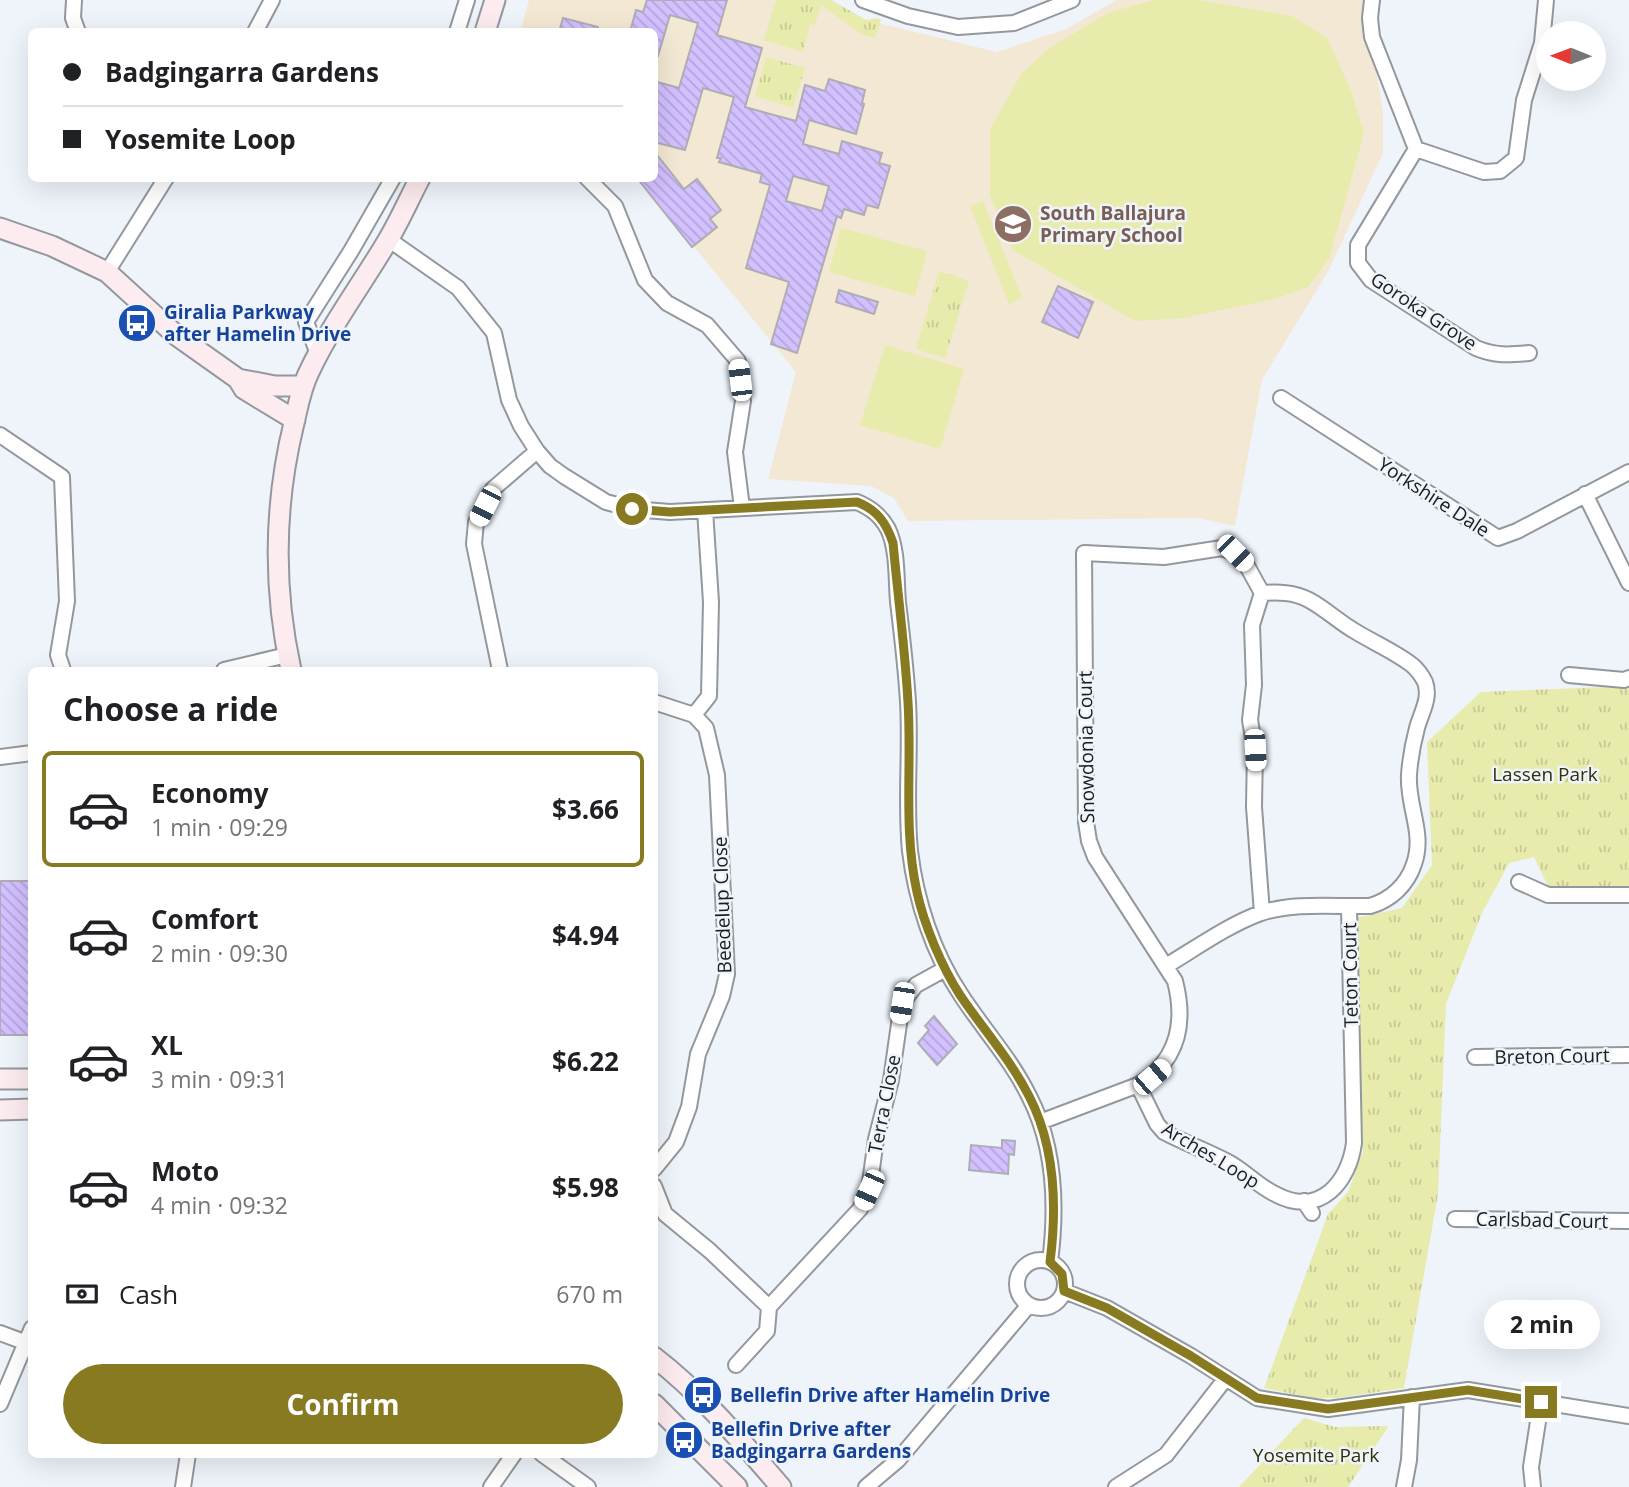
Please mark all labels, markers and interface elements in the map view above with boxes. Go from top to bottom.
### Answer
north arrow [1536,21,1606,91]
map controls [1536,21,1606,91]
text: Badgingarra Gardens [105,54,379,90]
text: Yosemite Loop [105,121,296,157]
place label: South Ballajura Primary School [1040,200,1186,248]
school or university icon: South Ballajura Primary School [992,203,1034,245]
street label: Goroka Grove [1366,266,1482,356]
place label: Giralia Parkway after Hamelin Drive [164,299,351,347]
bus stop icon: Giralia Parkway after Hamelin Drive [116,302,158,344]
car [728,358,753,402]
street label: Yorkshire Dale [1373,451,1495,543]
car [467,483,504,529]
route start [616,493,648,525]
car [1213,531,1258,575]
street label: Snowdonia Court [1072,670,1100,824]
text: Choose a ride [63,687,278,730]
car [1244,728,1267,772]
park label: Lassen Park [1492,761,1598,787]
text: Economy [151,775,269,811]
icon: car [67,778,130,841]
text: $3.66 [552,791,619,827]
text: 1 min · 09:29 [151,811,288,843]
street label: Beedelup Close [707,836,737,974]
text: Comfort [151,901,258,937]
icon: car [67,904,130,967]
text: $4.94 [552,917,619,953]
street label: Teton Court [1336,922,1364,1028]
text: 2 min · 09:30 [151,937,288,969]
car [889,981,916,1025]
text: XL [151,1027,183,1063]
icon: car [67,1030,130,1093]
street label: Breton Court [1494,1042,1610,1070]
text: $6.22 [552,1043,619,1079]
street label: Terra Close [862,1052,906,1156]
car [1130,1055,1175,1099]
text: 3 min · 09:31 [151,1063,288,1095]
street label: Arches Loop [1157,1116,1265,1194]
text: Moto [151,1153,219,1189]
icon: car [67,1156,130,1219]
car [851,1167,888,1213]
text: $5.98 [552,1169,619,1205]
text: 4 min · 09:32 [151,1189,288,1221]
street label: Carlsbad Court [1476,1206,1609,1234]
icon: cash [63,1275,101,1313]
text: Cash [119,1276,178,1312]
text: 670 m [556,1278,623,1310]
callout: 2 min [1483,1300,1599,1350]
text: 2 min [1510,1308,1574,1340]
button: Confirm [63,1364,623,1444]
bus stop icon: Bellefin Drive after Hamelin Drive [682,1374,724,1416]
place label: Bellefin Drive after Hamelin Drive [730,1382,1050,1408]
route end [1525,1386,1557,1418]
place label: Bellefin Drive after Badgingarra Gardens [711,1416,911,1464]
bus stop icon: Bellefin Drive after Badgingarra Gardens [663,1419,705,1461]
park label: Yosemite Park [1253,1442,1379,1468]

